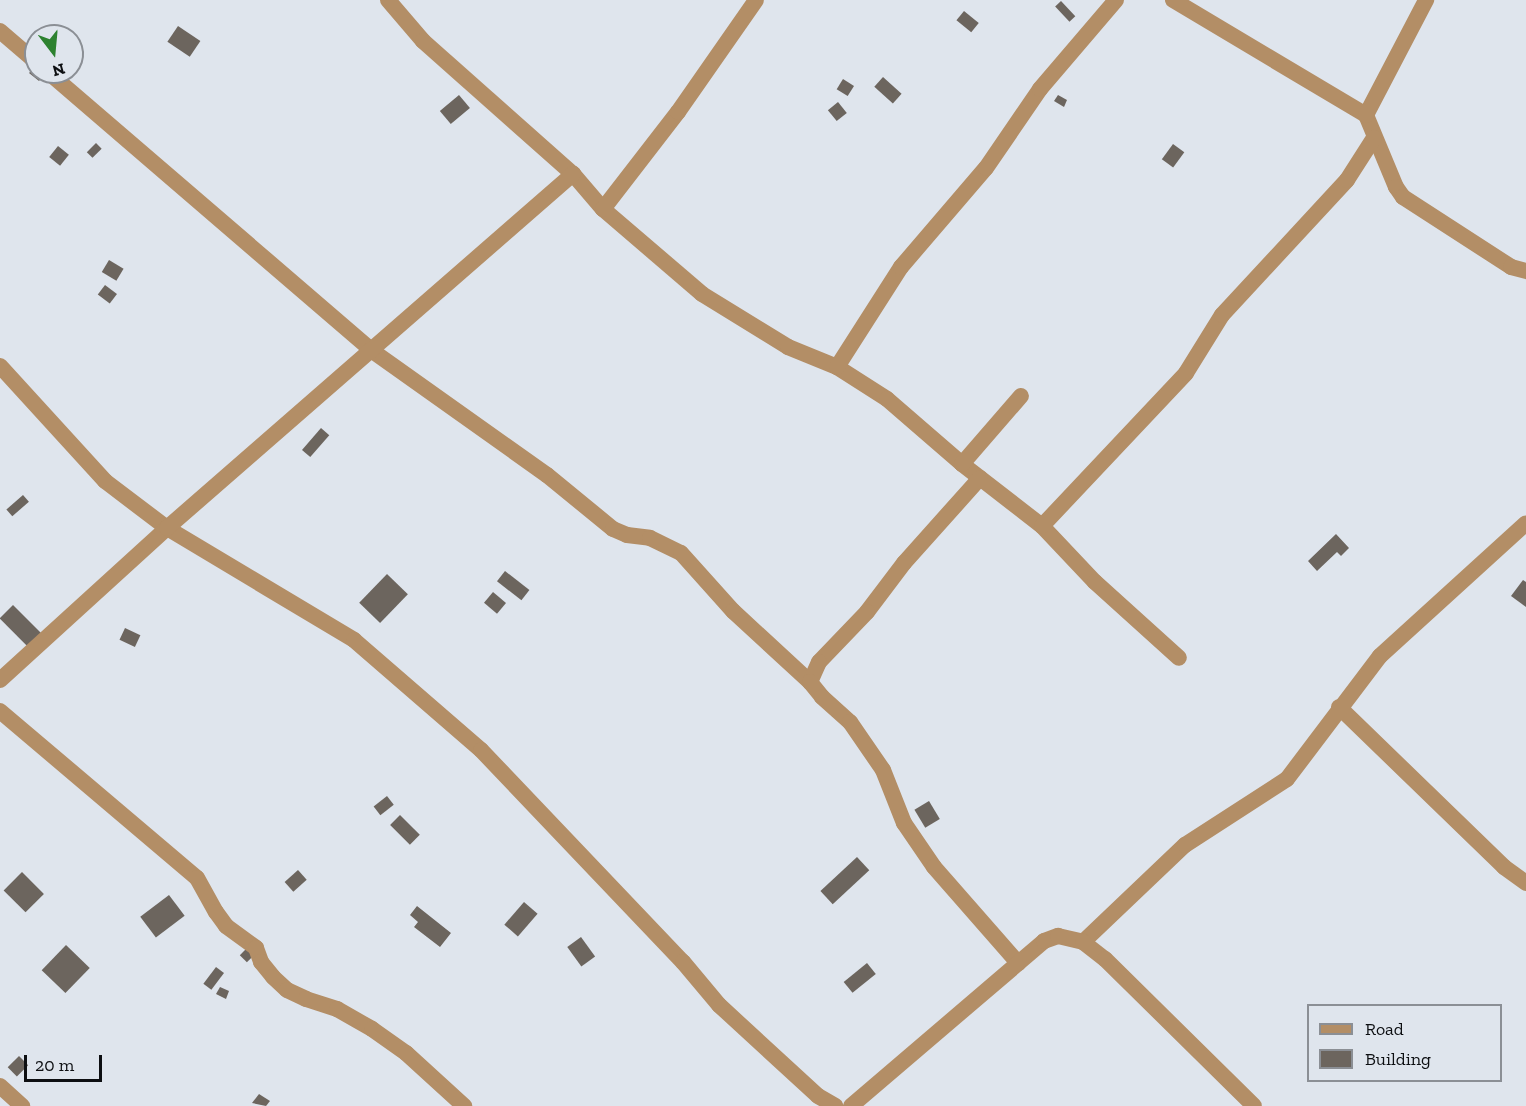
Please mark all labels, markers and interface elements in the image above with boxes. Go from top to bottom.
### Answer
north arrow [24,24,84,84]
text: N [50,59,67,81]
legend [1307,1004,1502,1082]
text: Road [1365,1018,1404,1040]
scale bar [27,1043,105,1081]
text: Building [1365,1048,1431,1070]
text: 20 m [35,1054,74,1076]

